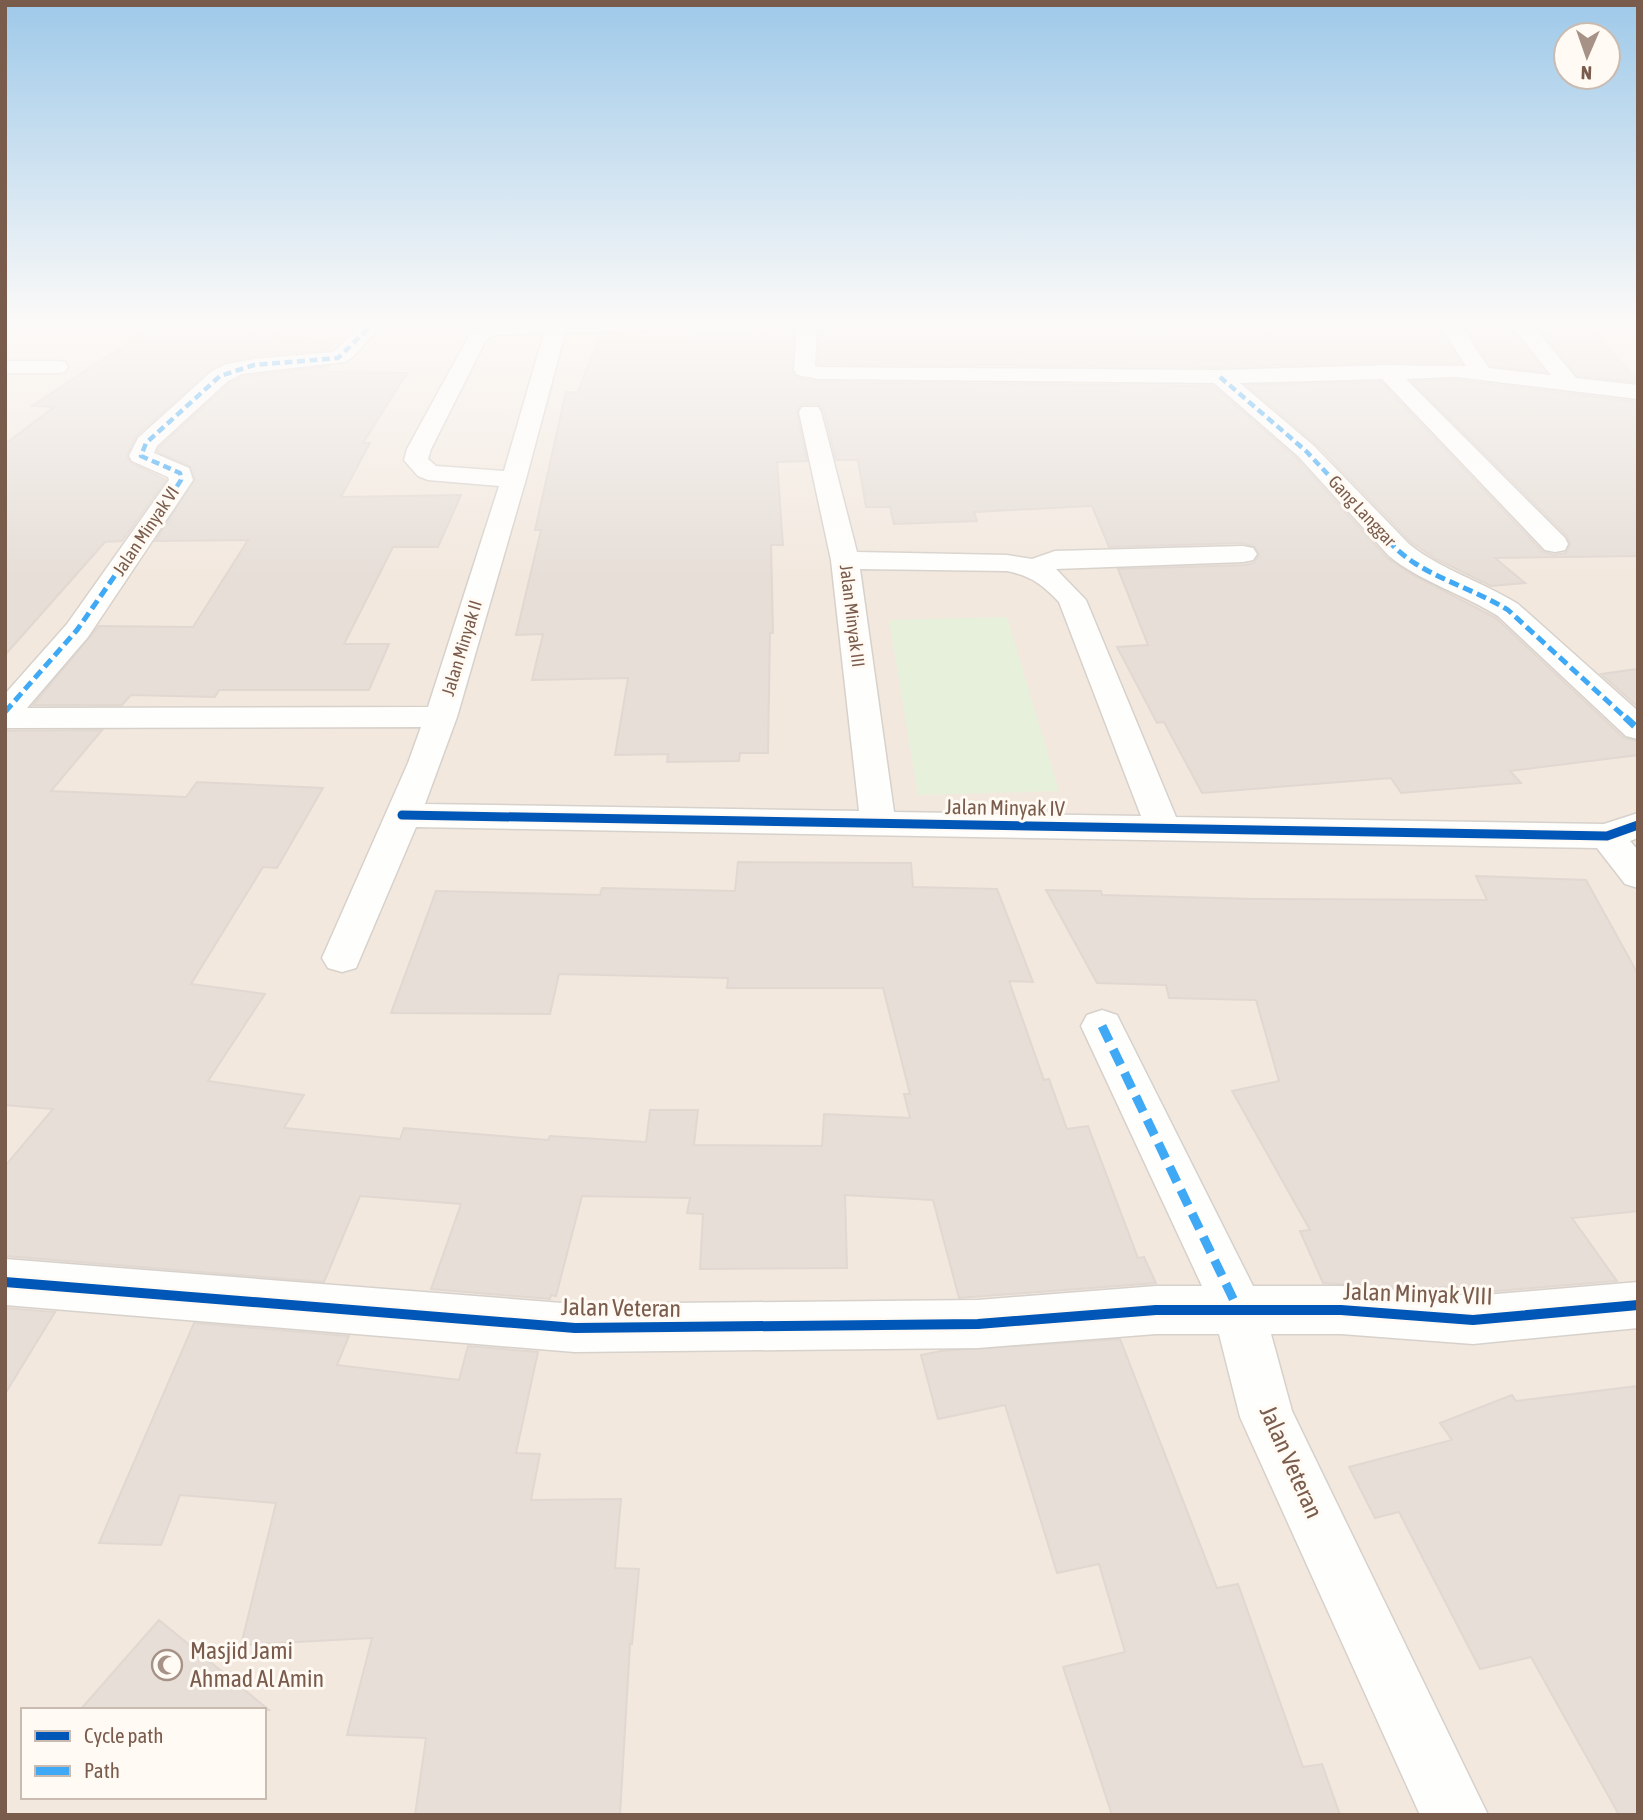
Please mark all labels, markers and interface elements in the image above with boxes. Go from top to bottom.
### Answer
north arrow [1552,21,1622,91]
text: N [1580,62,1592,84]
street label: Gang Langgar [1324,471,1401,551]
street label: Jalan Minyak VI [108,482,183,579]
street label: Jalan Minyak III [836,563,869,668]
street label: Jalan Minyak II [437,598,486,698]
street label: Jalan Minyak IV [945,794,1066,820]
street label: Jalan Minyak VIII [1343,1277,1493,1310]
street label: Jalan Veteran [561,1293,681,1322]
street label: Jalan Veteran [1255,1401,1328,1522]
place label: Masjid Jami Ahmad Al Amin [190,1637,324,1692]
mosque icon: Masjid Jami Ahmad Al Amin [150,1648,184,1682]
legend [21,1708,266,1799]
text: Cycle path [84,1723,163,1747]
text: Path [84,1758,120,1782]

